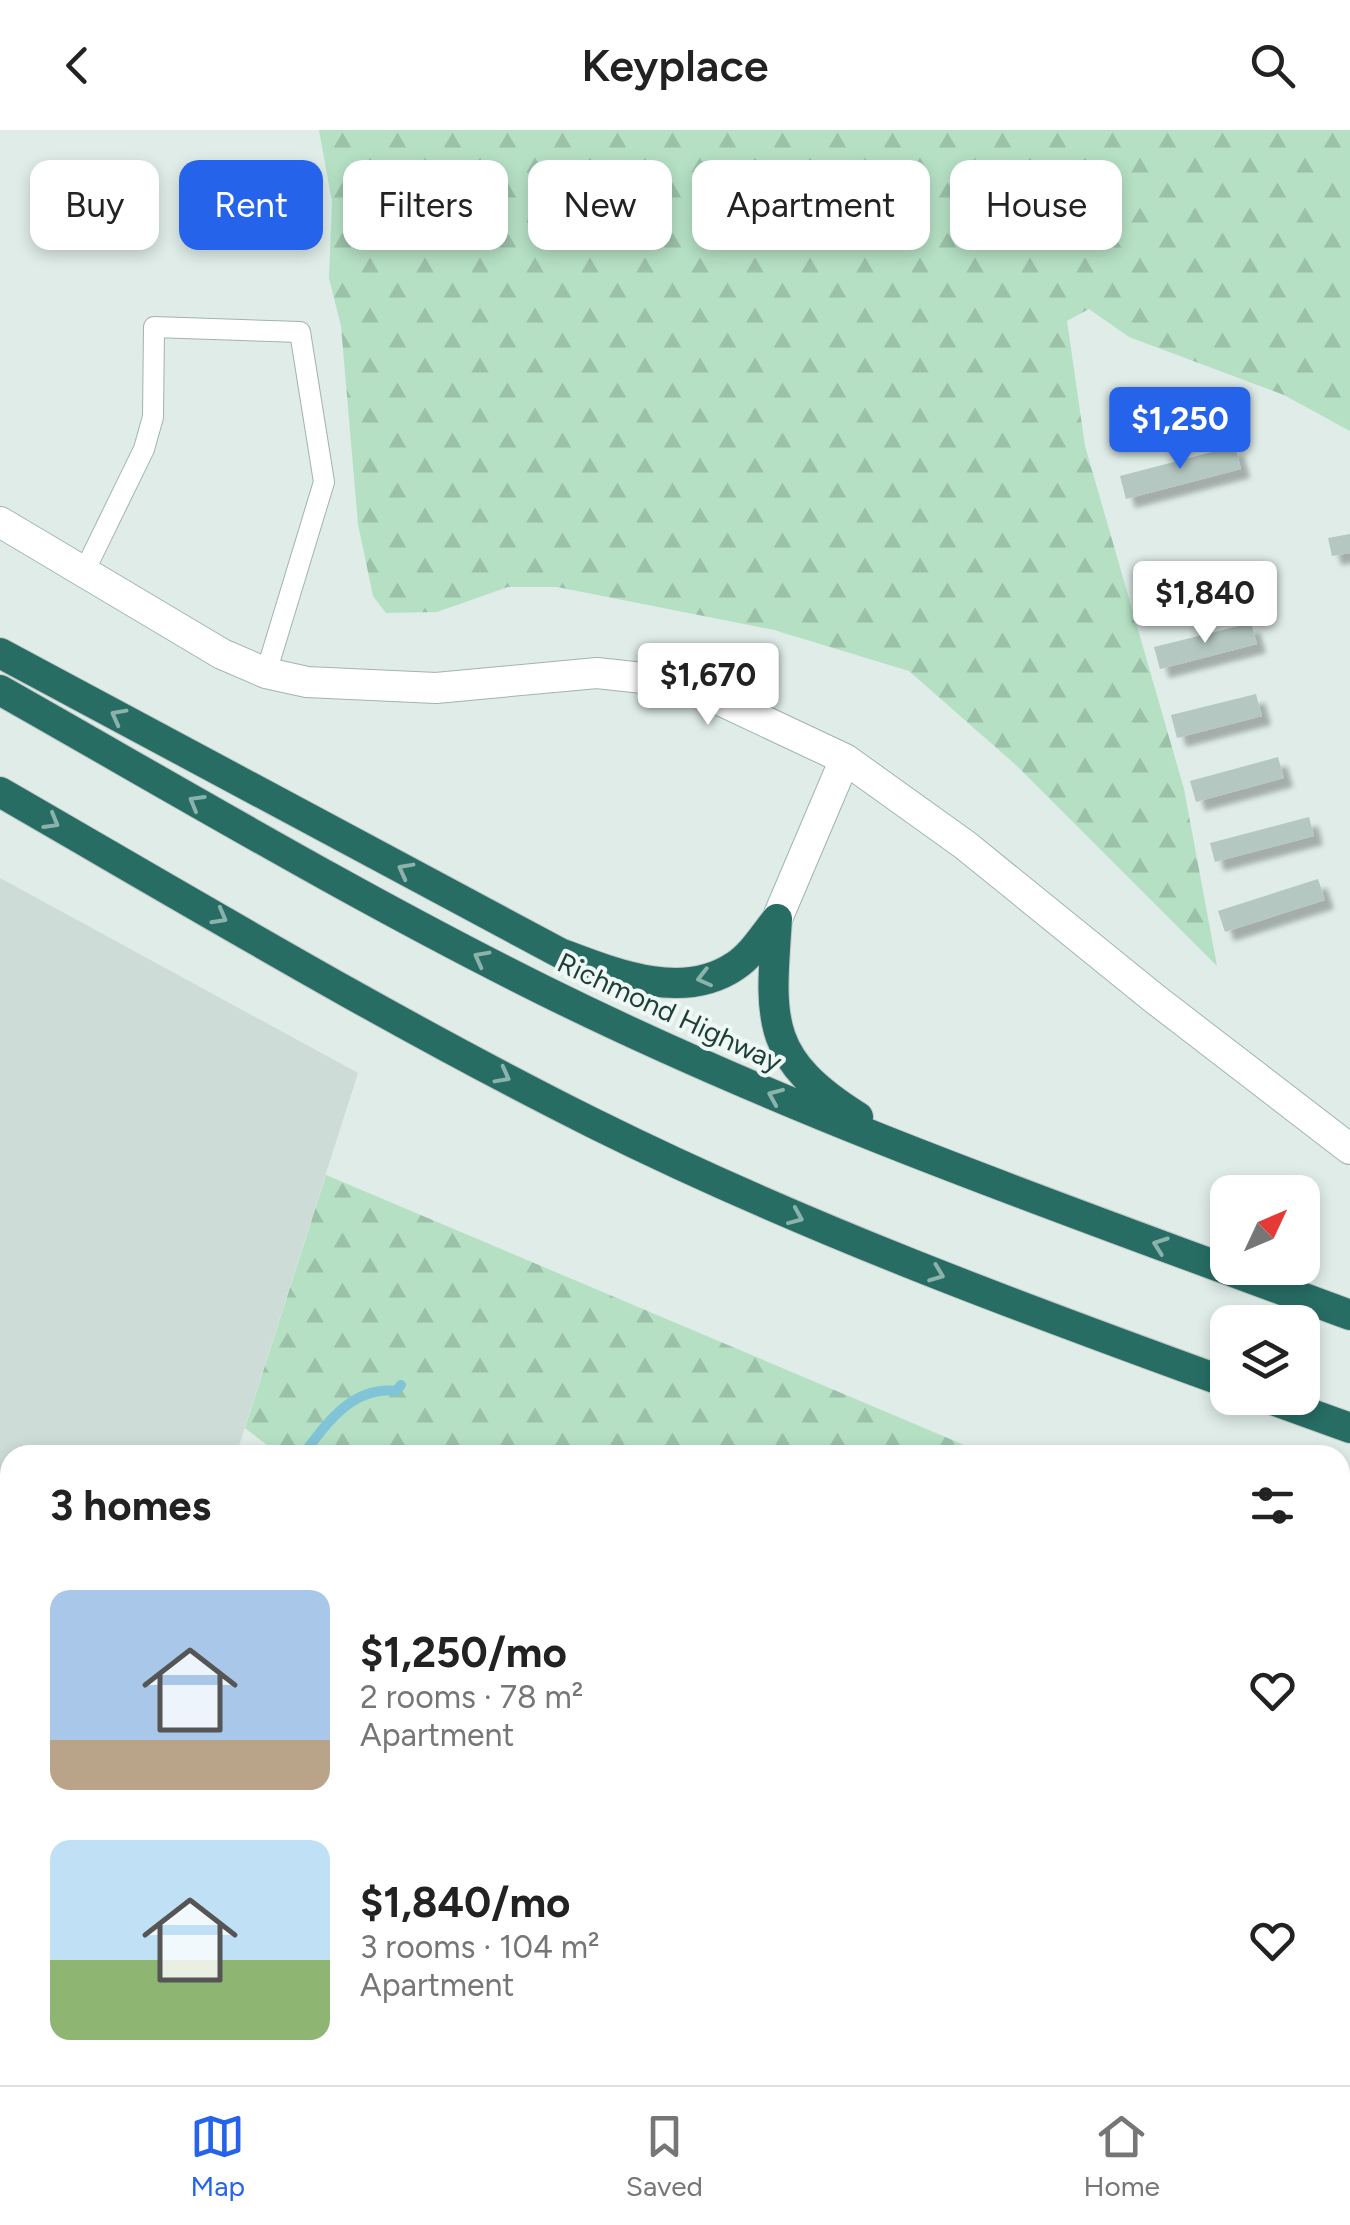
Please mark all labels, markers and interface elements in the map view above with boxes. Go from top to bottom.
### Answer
icon: back [50,38,105,93]
text: Keyplace [581,38,769,92]
icon: search [1245,38,1300,93]
chip: Buy [30,160,159,250]
chip: Rent [179,160,323,250]
chip: Filters [343,160,508,250]
chip: New [528,160,672,250]
chip: Apartment [692,160,930,250]
chip: House [950,160,1122,250]
pin: $1,250 [1099,387,1261,472]
text: $1,250 [1131,400,1229,438]
pin: $1,840 [1124,561,1286,646]
text: $1,840 [1155,574,1255,612]
pin: $1,670 [627,643,789,728]
text: $1,670 [660,656,756,694]
one-way arrow [111,709,129,728]
one-way arrow [189,794,207,814]
one-way arrow [41,810,59,830]
one-way arrow [397,862,415,882]
one-way arrow [209,905,227,925]
street label: Richmond Highway [552,945,788,1079]
one-way arrow [473,950,491,970]
one-way arrow [695,966,712,987]
one-way arrow [493,1064,511,1083]
one-way arrow [767,1088,785,1108]
north arrow [1210,1175,1320,1285]
map controls [1210,1175,1320,1415]
one-way arrow [786,1205,804,1225]
one-way arrow [1152,1237,1170,1257]
one-way arrow [927,1262,945,1282]
button: layers [1210,1305,1320,1415]
icon: filters [1245,1478,1300,1533]
text: 3 homes [50,1480,211,1531]
text: $1,250/mo [360,1627,567,1678]
icon: home [130,1630,250,1750]
icon: heart [1245,1663,1300,1718]
text: 2 rooms · 78 m² [360,1678,583,1716]
text: Apartment [360,1716,514,1754]
text: $1,840/mo [360,1877,570,1928]
icon: home [130,1880,250,2000]
icon: heart [1245,1913,1300,1968]
text: 3 rooms · 104 m² [360,1928,600,1966]
text: Apartment [360,1966,514,2004]
tab: Map [190,2109,245,2203]
tab: Saved [626,2109,703,2203]
tab: Home [1083,2109,1160,2203]

